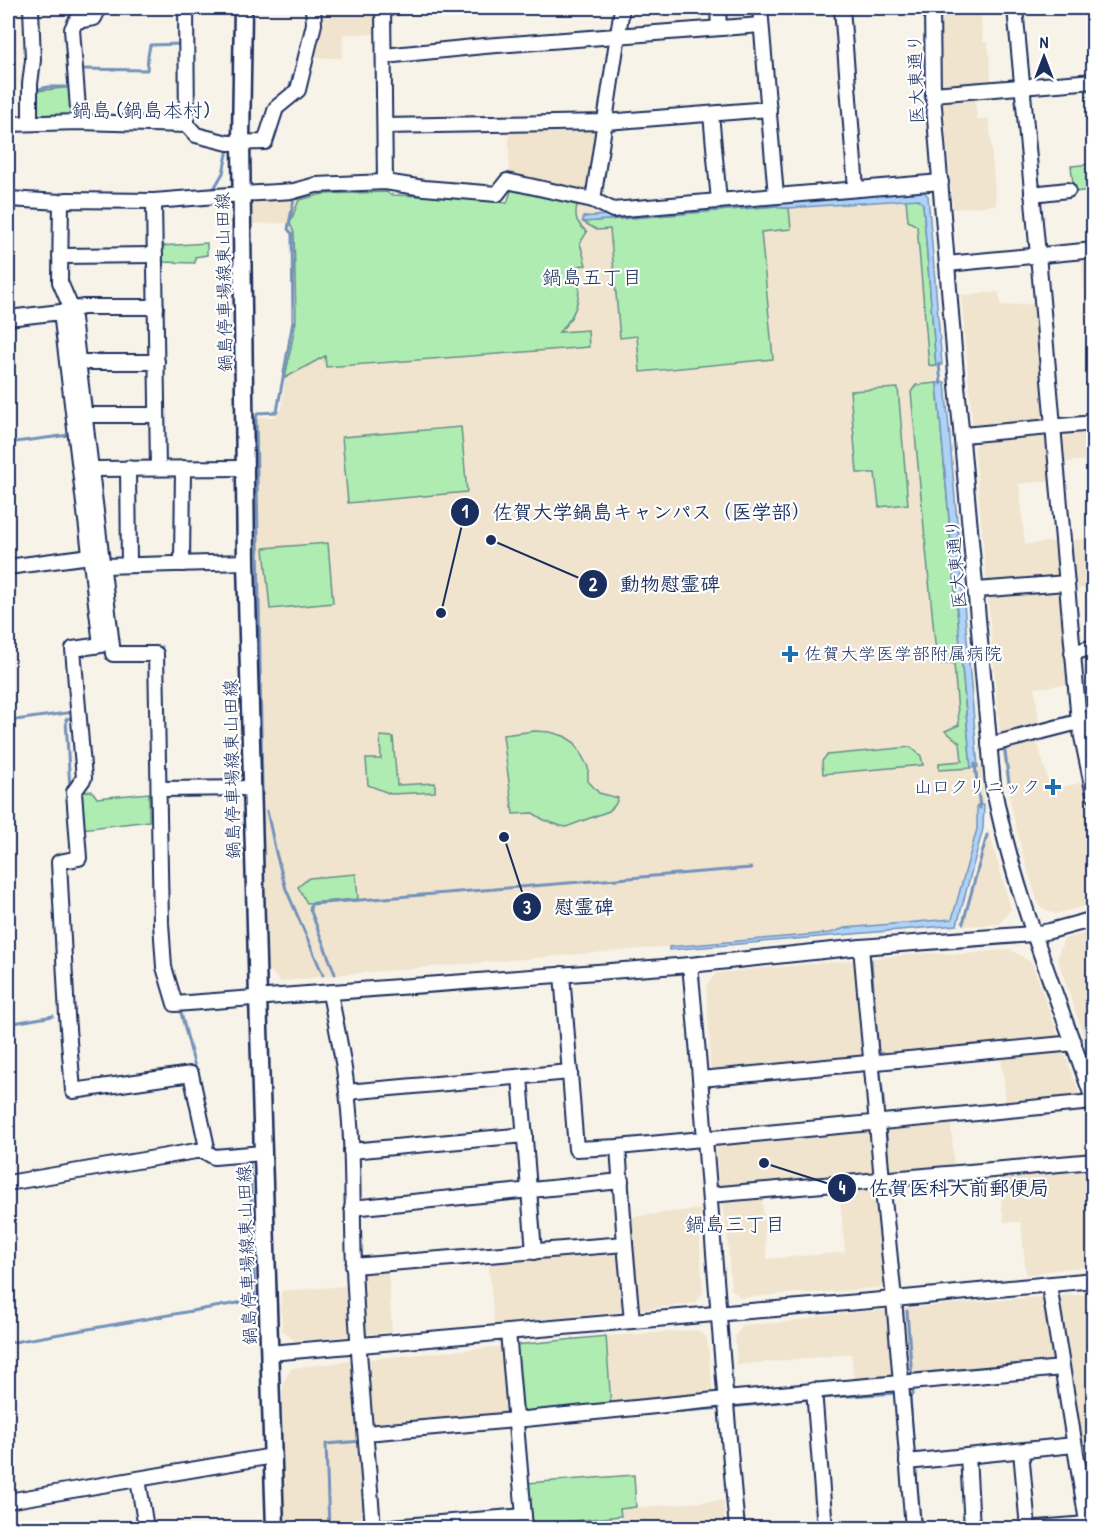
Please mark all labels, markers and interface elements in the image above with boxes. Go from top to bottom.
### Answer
north arrow [1014,27,1074,87]
text: N [1040,31,1049,53]
street label: 医大東通り [901,34,930,124]
district label: 鍋島 (鍋島本村) [72,96,210,123]
street label: 鍋島停車場線東山田線 [209,192,238,372]
district label: 鍋島五丁目 [542,263,642,290]
callout: 佐賀大学鍋島キャンパス（医学部） [450,493,824,531]
text: 佐賀大学鍋島キャンパス（医学部） [492,498,812,525]
text: 1 [462,499,469,524]
street label: 医大東通り [939,518,972,610]
callout: 動物慰霊碑 [578,565,732,603]
text: 動物慰霊碑 [620,570,720,597]
text: 2 [589,572,598,597]
place label: 佐賀大学医学部附属病院 [804,641,1002,666]
marker: 佐賀大学医学部附属病院 [781,645,799,663]
street label: 鍋島停車場線東山田線 [217,679,246,859]
place label: 山口クリニック [914,774,1040,799]
marker: 山口クリニック [1044,778,1062,796]
callout: 慰霊碑 [512,888,626,926]
text: 慰霊碑 [554,893,614,920]
text: 3 [523,895,531,920]
street label: 鍋島停車場線東山田線 [231,1165,262,1345]
callout: 佐賀医科大前郵便局 [827,1169,1061,1207]
text: 佐賀医科大前郵便局 [869,1174,1049,1201]
text: 4 [839,1175,846,1200]
district label: 鍋島三丁目 [685,1210,785,1237]

